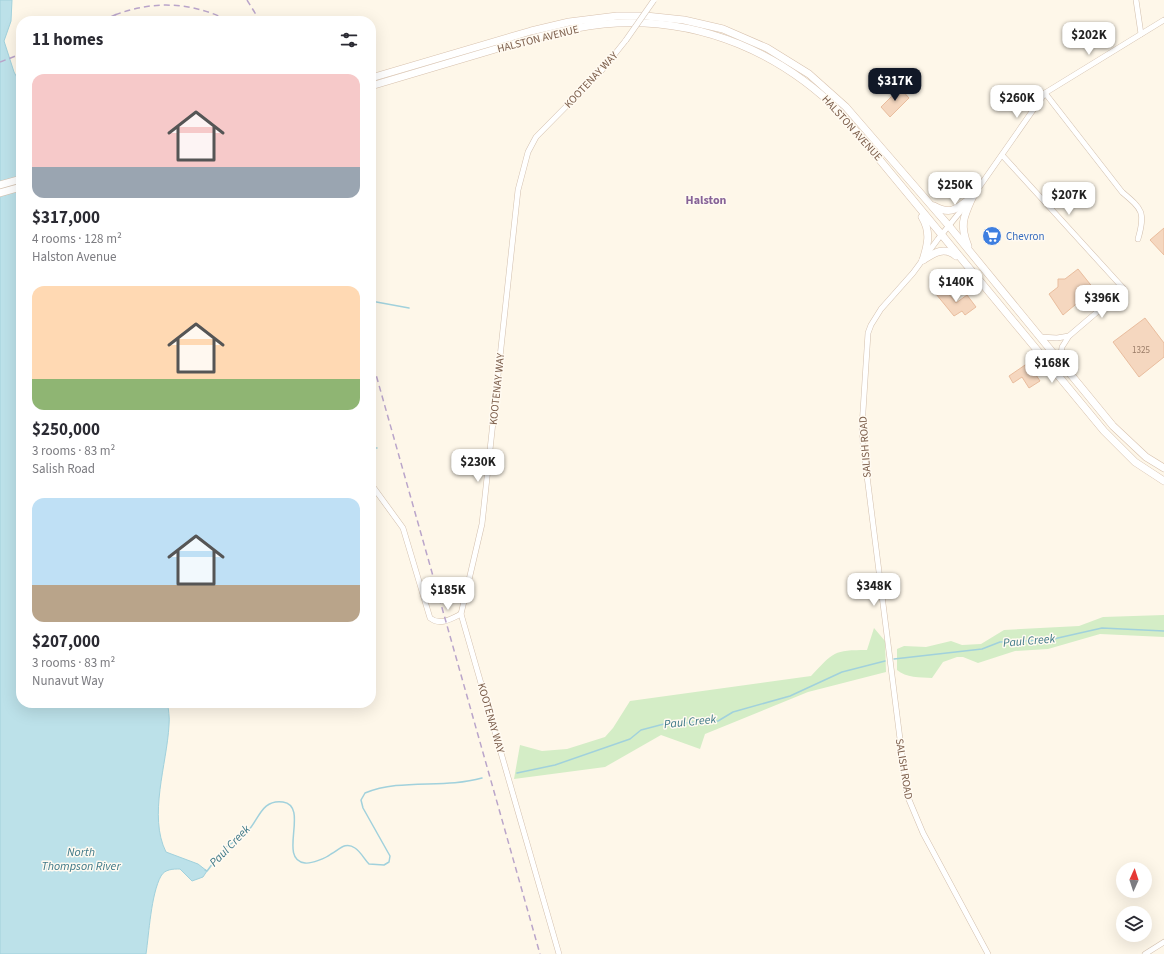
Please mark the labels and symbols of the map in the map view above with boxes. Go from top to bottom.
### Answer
street label: HALSTON AVENUE [496,22,580,56]
pin: $202K [1061,22,1117,56]
street label: KOOTENAY WAY [561,48,622,112]
pin: $317K [867,68,923,102]
pin: $260K [989,85,1045,119]
street label: HALSTON AVENUE [819,92,886,164]
pin: $250K [927,172,983,206]
pin: $207K [1041,182,1097,216]
district label: Halston [686,192,727,209]
supermarket icon: Chevron [981,225,1003,247]
place label: Chevron [1006,229,1045,244]
pin: $140K [928,269,984,303]
pin: $396K [1074,285,1130,319]
house number: 1325 [1132,344,1150,357]
pin: $168K [1024,350,1080,384]
street label: KOOTENAY WAY [486,352,508,426]
street label: SALISH ROAD [855,416,875,478]
pin: $230K [450,449,506,483]
pin: $348K [846,573,902,607]
pin: $185K [420,577,476,611]
water label: Paul Creek [1002,630,1056,652]
street label: KOOTENAY WAY [474,681,508,756]
water label: Paul Creek [663,711,717,733]
street label: SALISH ROAD [892,737,916,801]
water label: Paul Creek [206,821,254,871]
water label: North Thompson River [42,844,121,875]
north arrow [1116,862,1152,898]

